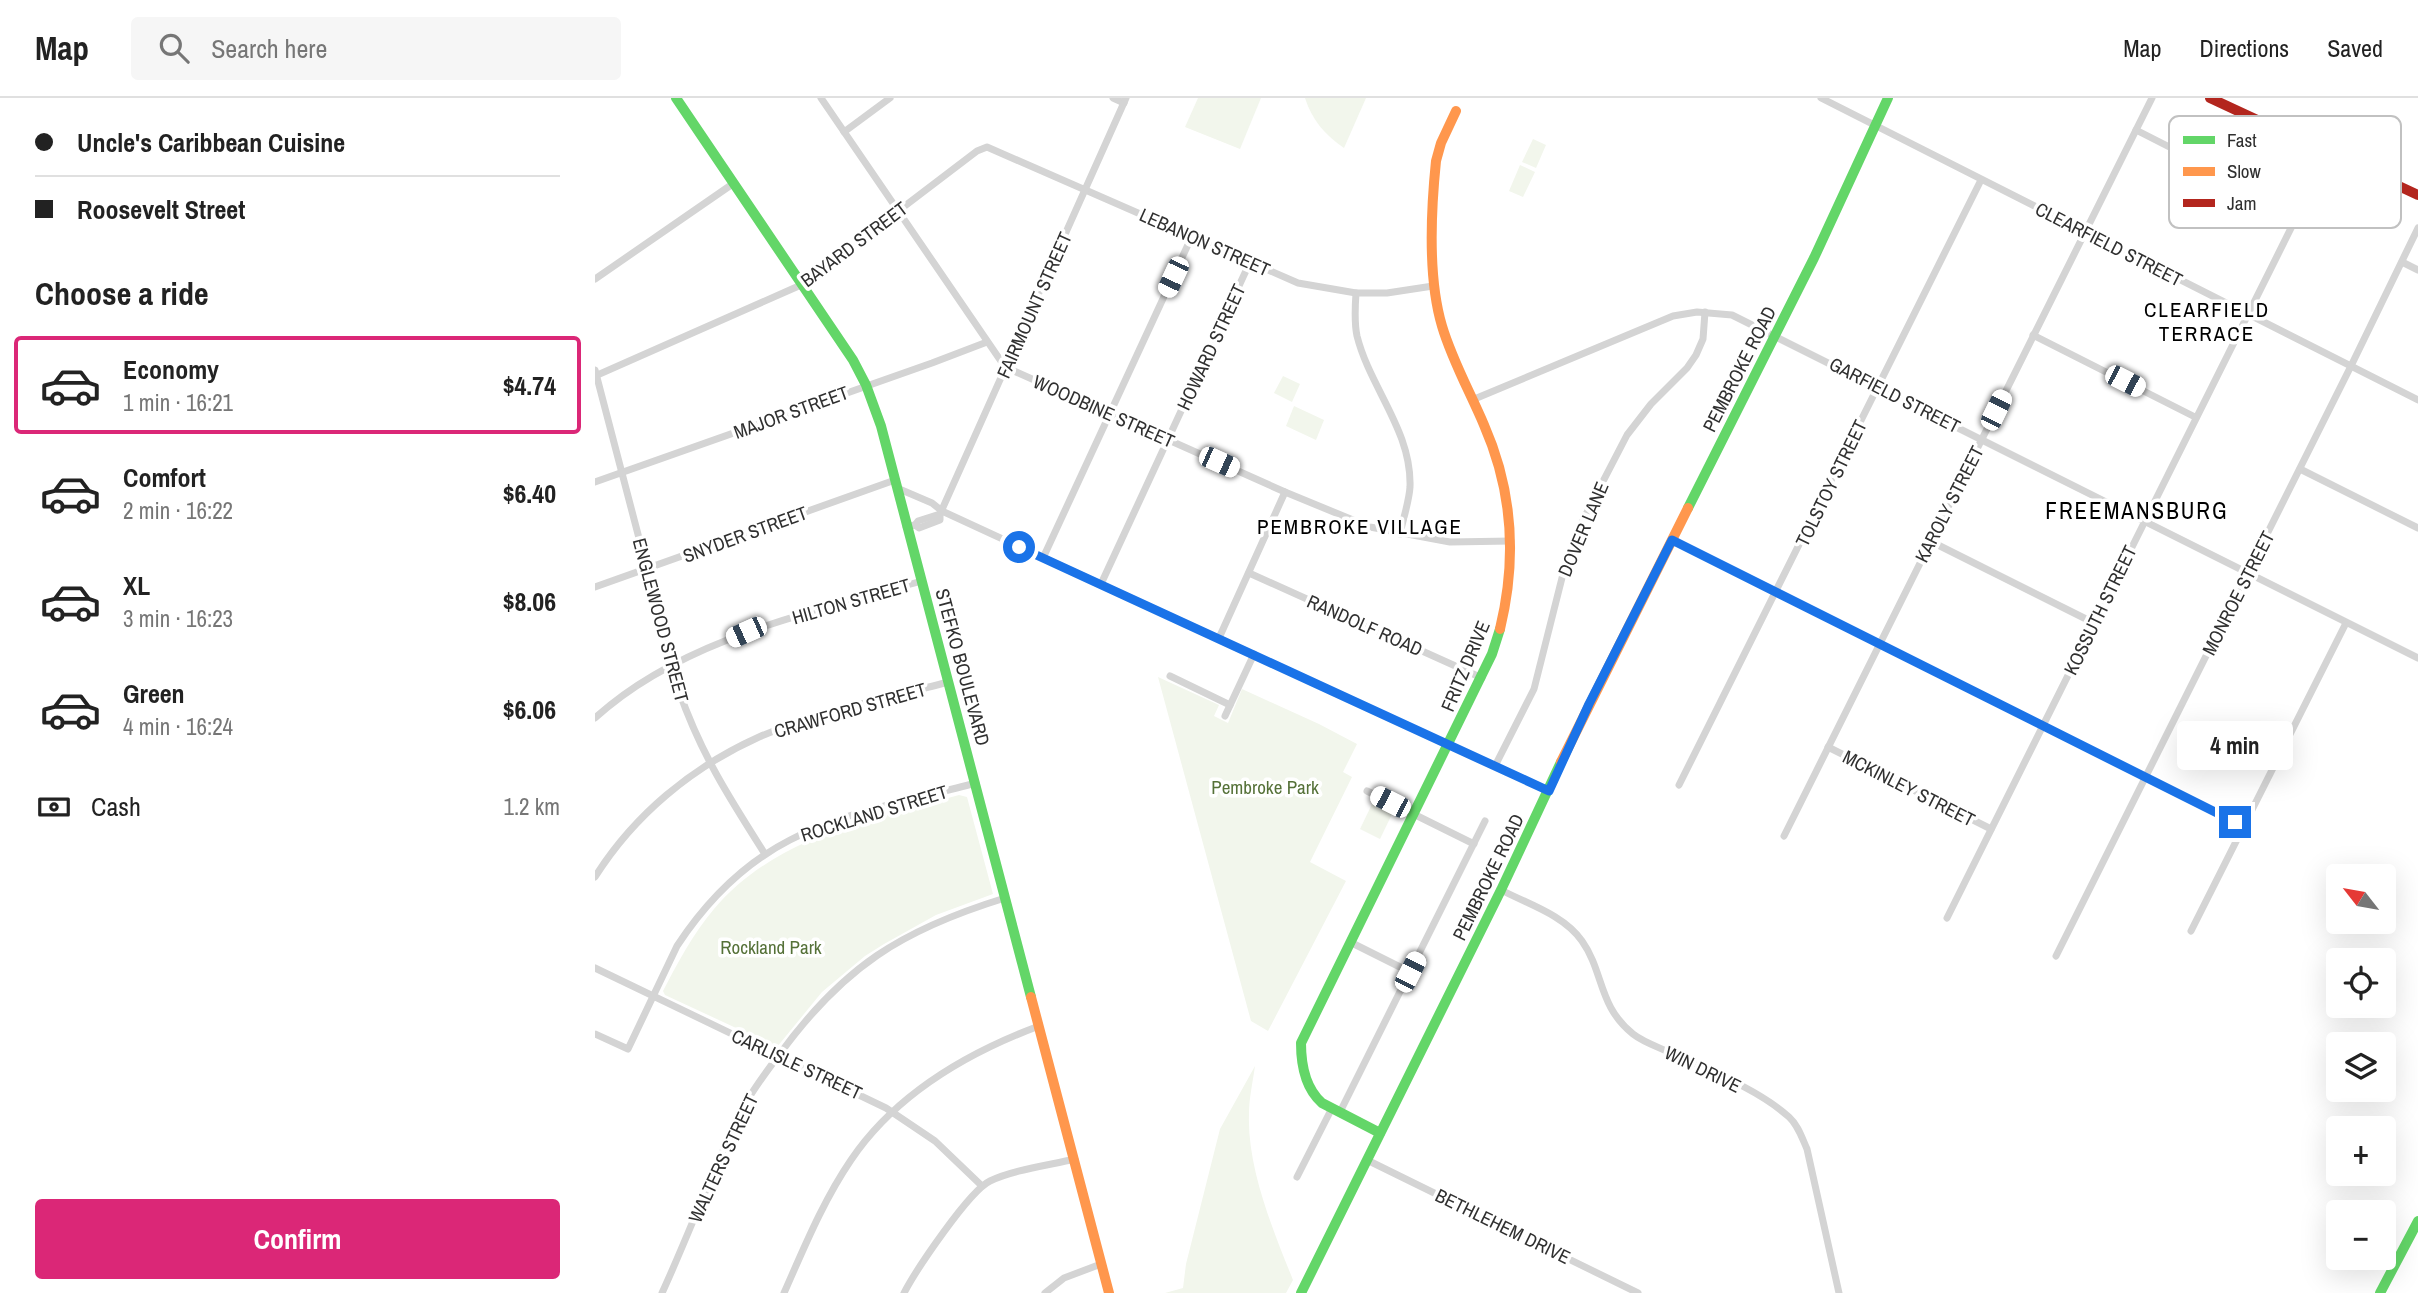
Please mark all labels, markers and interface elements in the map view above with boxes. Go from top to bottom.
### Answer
search box [131,17,621,80]
text: Map [35,26,89,70]
icon: search [155,29,193,67]
text: Search here [211,31,327,66]
text: Map [2123,32,2161,64]
text: Directions [2199,32,2289,64]
text: Saved [2327,32,2383,64]
legend [2169,116,2401,228]
text: Uncle's Caribbean Cuisine [77,125,345,160]
text: Fast [2227,127,2257,153]
text: Slow [2227,158,2262,184]
text: Jam [2227,190,2256,216]
text: Roosevelt Street [77,192,245,227]
street label: BAYARD STREET [795,195,913,293]
street label: CLEARFIELD STREET [2031,196,2187,293]
street label: LEBANON STREET [1136,202,1275,283]
street label: FAIRMOUNT STREET [990,227,1078,382]
car [1155,254,1192,300]
text: Choose a ride [35,272,209,315]
street label: HOWARD STREET [1170,279,1252,414]
district label: CLEARFIELD TERRACE [2144,295,2270,348]
street label: PEMBROKE ROAD [1696,302,1782,436]
street label: GARFIELD STREET [1825,351,1965,439]
text: Economy [123,352,219,387]
icon: car [39,354,102,417]
car [2102,362,2149,400]
text: $4.74 [503,368,556,403]
street label: WOODBINE STREET [1029,368,1179,454]
street label: MAJOR STREET [730,379,852,445]
text: 1 min · 16:21 [123,387,233,418]
car [1978,387,2015,433]
street label: TOLSTOY STREET [1789,415,1873,551]
street label: KAROLY STREET [1908,441,1990,567]
car [1196,444,1243,480]
text: Comfort [123,460,206,495]
icon: car [39,462,102,525]
text: $6.40 [503,476,556,511]
street label: DOVER LANE [1551,478,1615,580]
text: 2 min · 16:22 [123,495,233,526]
district label: FREEMANSBURG [2045,495,2229,526]
street label: SNYDER STREET [679,499,811,569]
district label: PEMBROKE VILLAGE [1257,512,1463,541]
street label: MONROE STREET [2196,526,2281,659]
route start [1003,531,1035,563]
street label: ENGLEWOOD STREET [627,535,696,705]
street label: KOSSUTH STREET [2057,540,2143,679]
text: XL [123,568,150,603]
icon: car [39,570,102,633]
street label: HILTON STREET [789,572,913,630]
text: $8.06 [503,584,556,619]
street label: STEFKO BOULEVARD [930,586,996,748]
street label: RANDOLF ROAD [1303,588,1427,662]
text: 3 min · 16:23 [123,603,233,634]
car [723,614,770,650]
street label: FRITZ DRIVE [1434,617,1496,715]
text: Green [123,676,185,711]
street label: CRAWFORD STREET [771,676,929,744]
icon: car [39,678,102,741]
text: $6.06 [503,692,556,727]
text: 4 min · 16:24 [123,711,233,742]
callout: 4 min [2177,720,2293,770]
text: 4 min [2210,730,2260,761]
street label: MCKINLEY STREET [1838,743,1980,833]
park label: Pembroke Park [1211,774,1319,800]
street label: ROCKLAND STREET [797,778,951,848]
car [1367,783,1414,821]
icon: cash [35,788,73,826]
text: Cash [91,789,141,824]
text: 1.2 km [503,791,560,822]
route end [2219,806,2251,838]
street label: PEMBROKE ROAD [1446,809,1530,945]
north arrow [2326,864,2396,934]
map controls [2326,864,2396,1270]
park label: Rockland Park [720,934,822,960]
button: locate [2326,948,2396,1018]
car [1392,949,1429,995]
street label: CARLISLE STREET [728,1022,867,1106]
button: layers [2326,1032,2396,1102]
street label: WIN DRIVE [1660,1039,1746,1099]
street label: WALTERS STREET [682,1089,764,1227]
button: + [2326,1116,2396,1186]
street label: BETHLEHEM DRIVE [1431,1182,1575,1270]
button: Confirm [35,1199,560,1279]
button: − [2326,1200,2396,1270]

